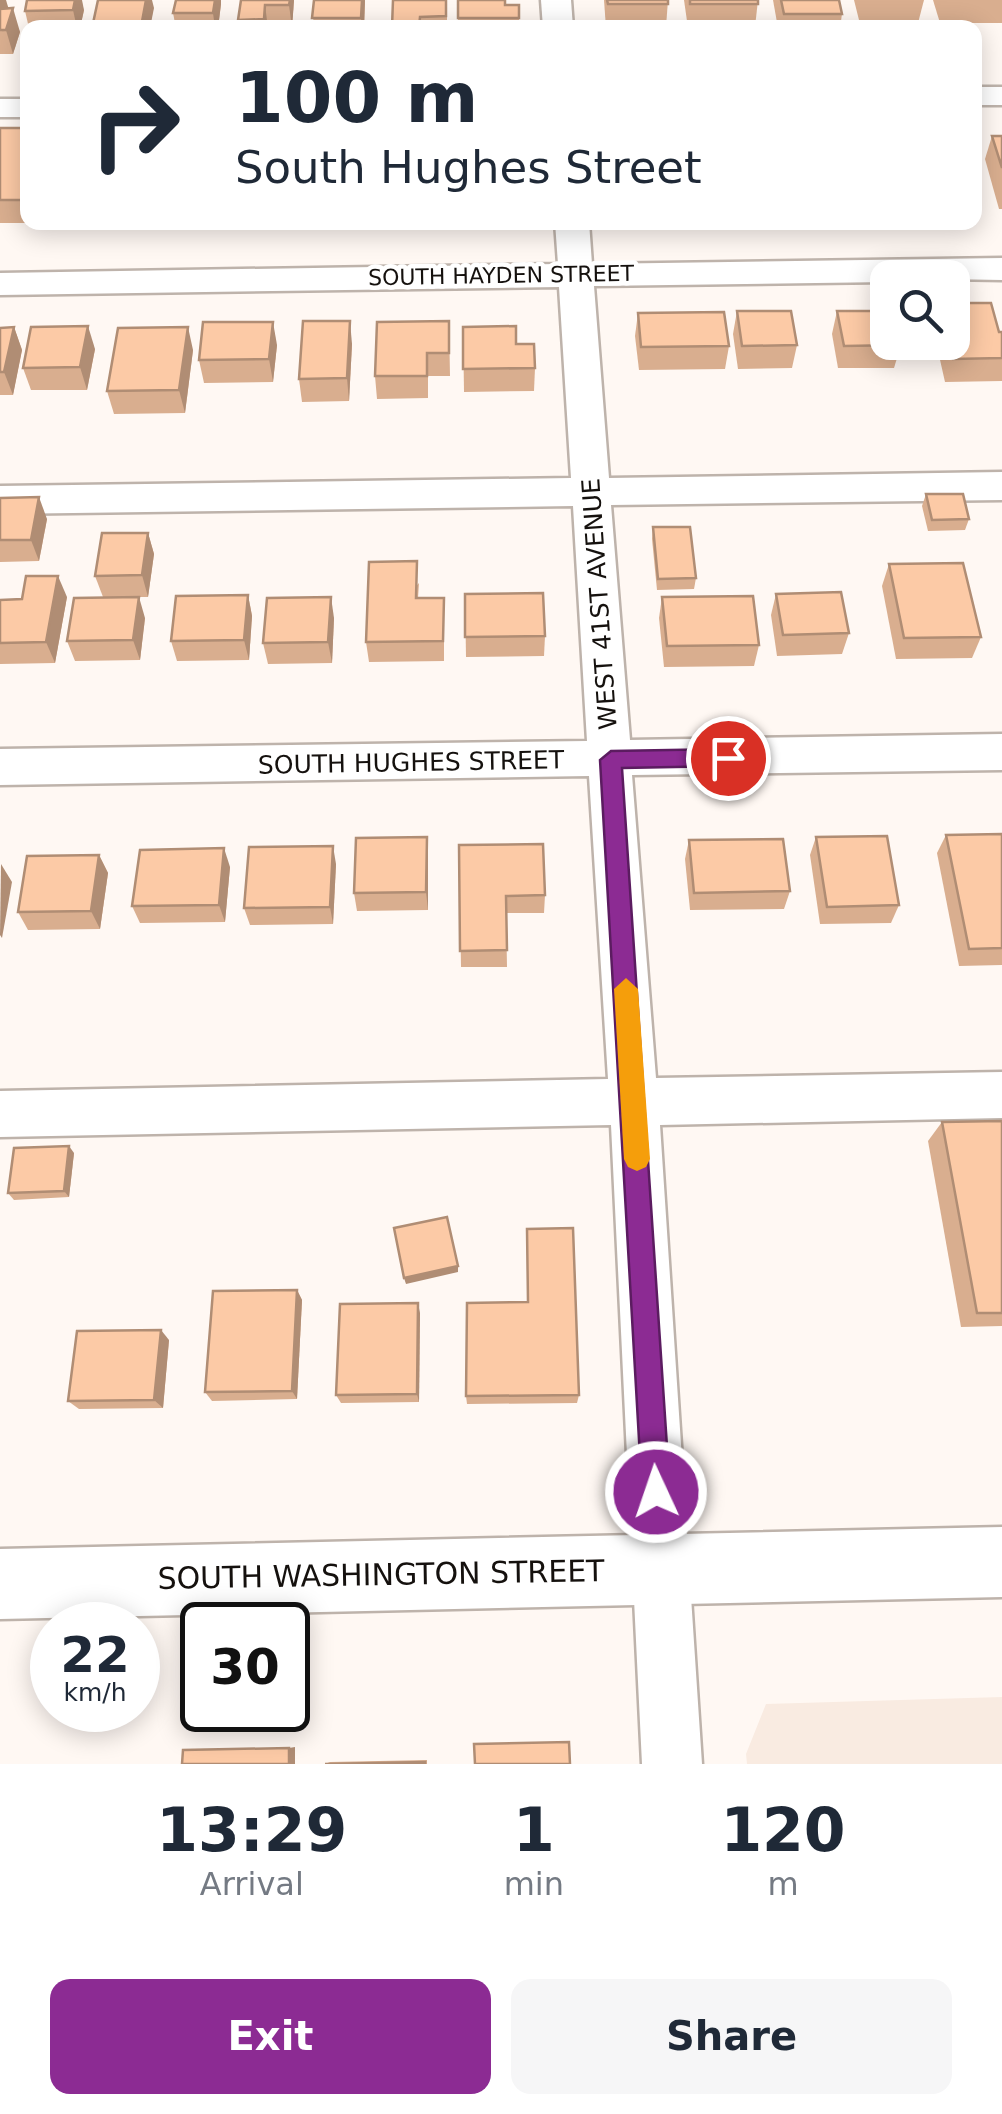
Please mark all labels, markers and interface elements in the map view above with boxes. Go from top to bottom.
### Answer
text: 100 m [235,57,478,139]
icon: right [70,60,200,190]
text: South Hughes Street [235,141,702,194]
map controls [870,260,970,360]
button: search [870,260,970,360]
street label: SOUTH HAYDEN STREET [368,261,635,290]
street label: WEST 41ST AVENUE [576,477,623,731]
pin [686,716,771,801]
icon: arrive [701,731,756,786]
street label: SOUTH HUGHES STREET [258,745,565,780]
position arrow [604,1440,708,1544]
street label: SOUTH WASHINGTON STREET [157,1553,605,1596]
speed limit sign: 30 [180,1602,310,1732]
text: 22 [60,1626,130,1684]
text: km/h [63,1678,127,1707]
text: 13:29 [156,1795,347,1865]
text: 1 [513,1795,555,1865]
text: 120 [720,1795,846,1865]
text: Arrival [200,1865,304,1903]
text: min [504,1865,564,1903]
text: m [767,1865,799,1903]
button: Exit [50,1979,491,2094]
button: Share [511,1979,952,2094]

